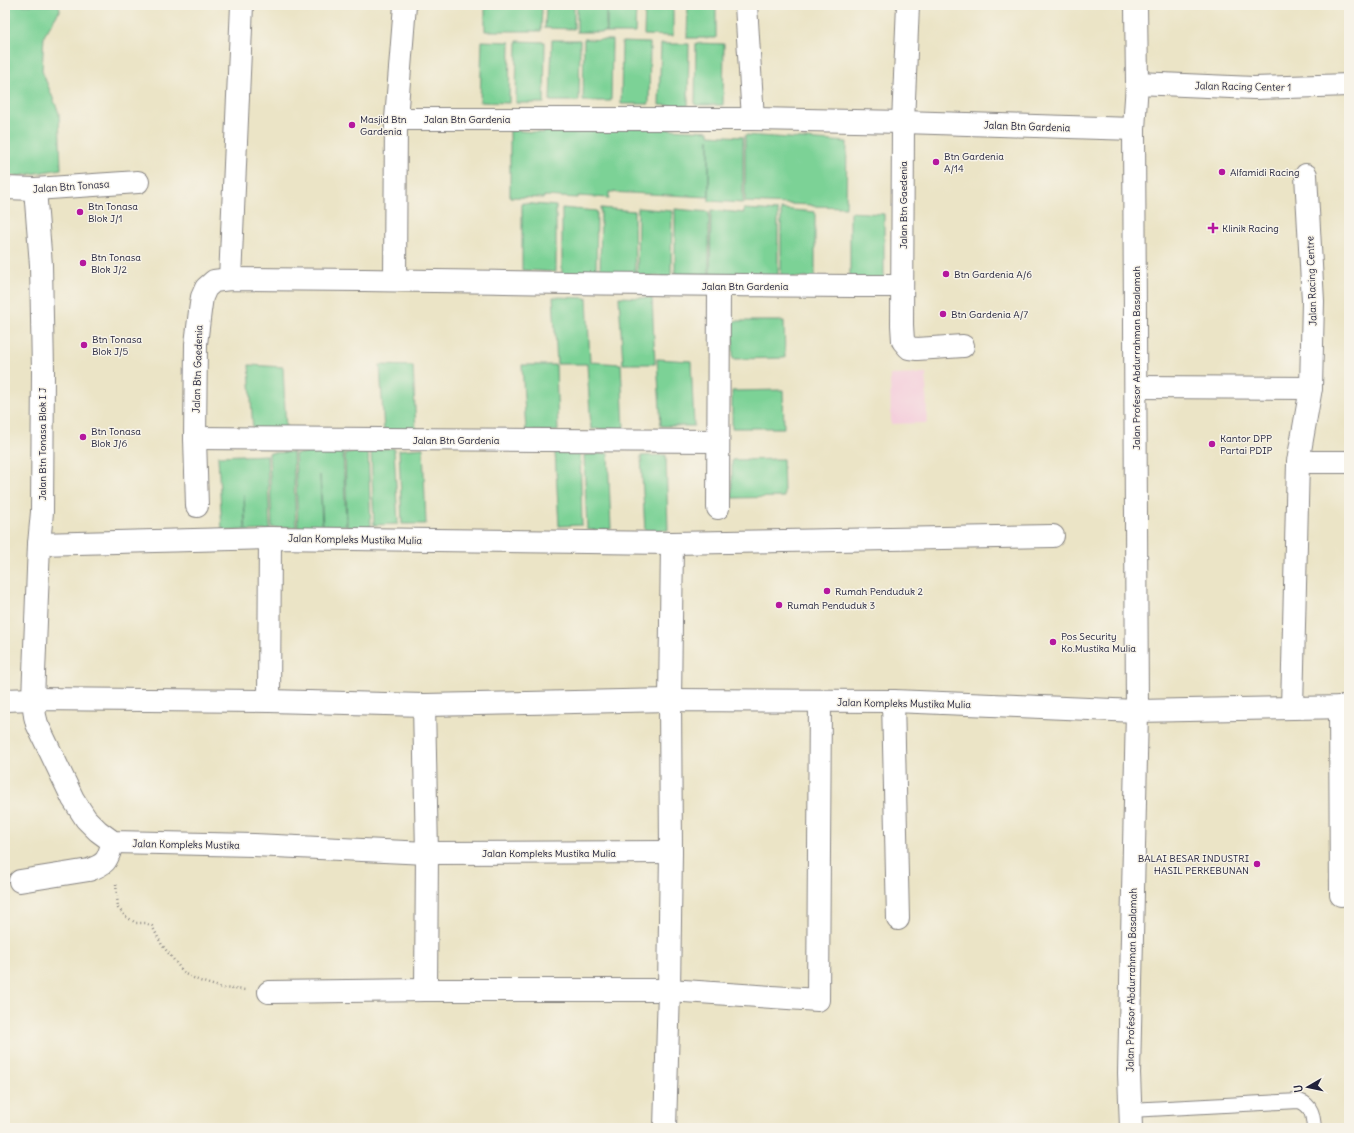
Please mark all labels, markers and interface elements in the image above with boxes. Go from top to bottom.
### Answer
street label: Jalan Racing Center 1 [1195,79,1291,94]
place label: Masjid Btn Gardenia [360,113,407,138]
street label: Jalan Btn Gardenia [424,113,511,126]
street label: Jalan Btn Gardenia [983,118,1071,135]
marker: Masjid Btn Gardenia [347,120,357,130]
place label: Btn Gardenia A/14 [944,150,1004,175]
marker: Btn Gardenia A/14 [931,157,941,167]
street label: Jalan Btn Gaedenia [897,161,910,249]
place label: Alfamidi Racing [1230,166,1300,179]
marker: Alfamidi Racing [1217,167,1227,177]
street label: Jalan Btn Tonasa [32,177,110,196]
place label: Btn Tonasa Blok J/1 [88,200,138,225]
marker: Btn Tonasa Blok J/1 [75,207,85,217]
marker: Klinik Racing [1207,222,1219,234]
place label: Klinik Racing [1222,222,1279,235]
street label: Jalan Racing Centre [1303,236,1320,326]
place label: Btn Tonasa Blok J/2 [91,251,141,276]
marker: Btn Tonasa Blok J/2 [78,258,88,268]
street label: Jalan Profesor Abdurrahman Basalamah [1130,266,1143,450]
place label: Btn Gardenia A/6 [954,268,1032,281]
marker: Btn Gardenia A/6 [941,269,951,279]
street label: Jalan Btn Gardenia [702,280,789,293]
place label: Btn Gardenia A/7 [951,308,1028,321]
marker: Btn Gardenia A/7 [938,309,948,319]
street label: Jalan Btn Gaedenia [189,324,206,413]
place label: Btn Tonasa Blok J/5 [92,333,142,358]
marker: Btn Tonasa Blok J/5 [79,340,89,350]
street label: Jalan Btn Tonasa Blok I J [36,387,49,501]
place label: Btn Tonasa Blok J/6 [91,425,141,450]
marker: Btn Tonasa Blok J/6 [78,432,88,442]
place label: Kantor DPP Partai PDIP [1220,432,1273,457]
street label: Jalan Btn Gardenia [413,434,500,447]
marker: Kantor DPP Partai PDIP [1207,439,1217,449]
street label: Jalan Kompleks Mustika Mulia [288,532,422,547]
place label: Rumah Penduduk 2 [835,585,923,598]
marker: Rumah Penduduk 2 [822,586,832,596]
place label: Rumah Penduduk 3 [787,599,875,612]
marker: Rumah Penduduk 3 [774,600,784,610]
place label: Pos Security Ko.Mustika Mulia [1061,630,1136,655]
marker: Pos Security Ko.Mustika Mulia [1048,637,1058,647]
street label: Jalan Kompleks Mustika Mulia [837,696,971,711]
street label: Jalan Kompleks Mustika [132,837,240,852]
street label: Jalan Kompleks Mustika Mulia [482,847,616,860]
place label: BALAI BESAR INDUSTRI HASIL PERKEBUNAN [1138,852,1249,877]
marker: BALAI BESAR INDUSTRI HASIL PERKEBUNAN [1252,859,1262,869]
street label: Jalan Profesor Abdurrahman Basalamah [1123,888,1140,1072]
north arrow [1288,1067,1328,1107]
text: U [1291,1084,1306,1093]

